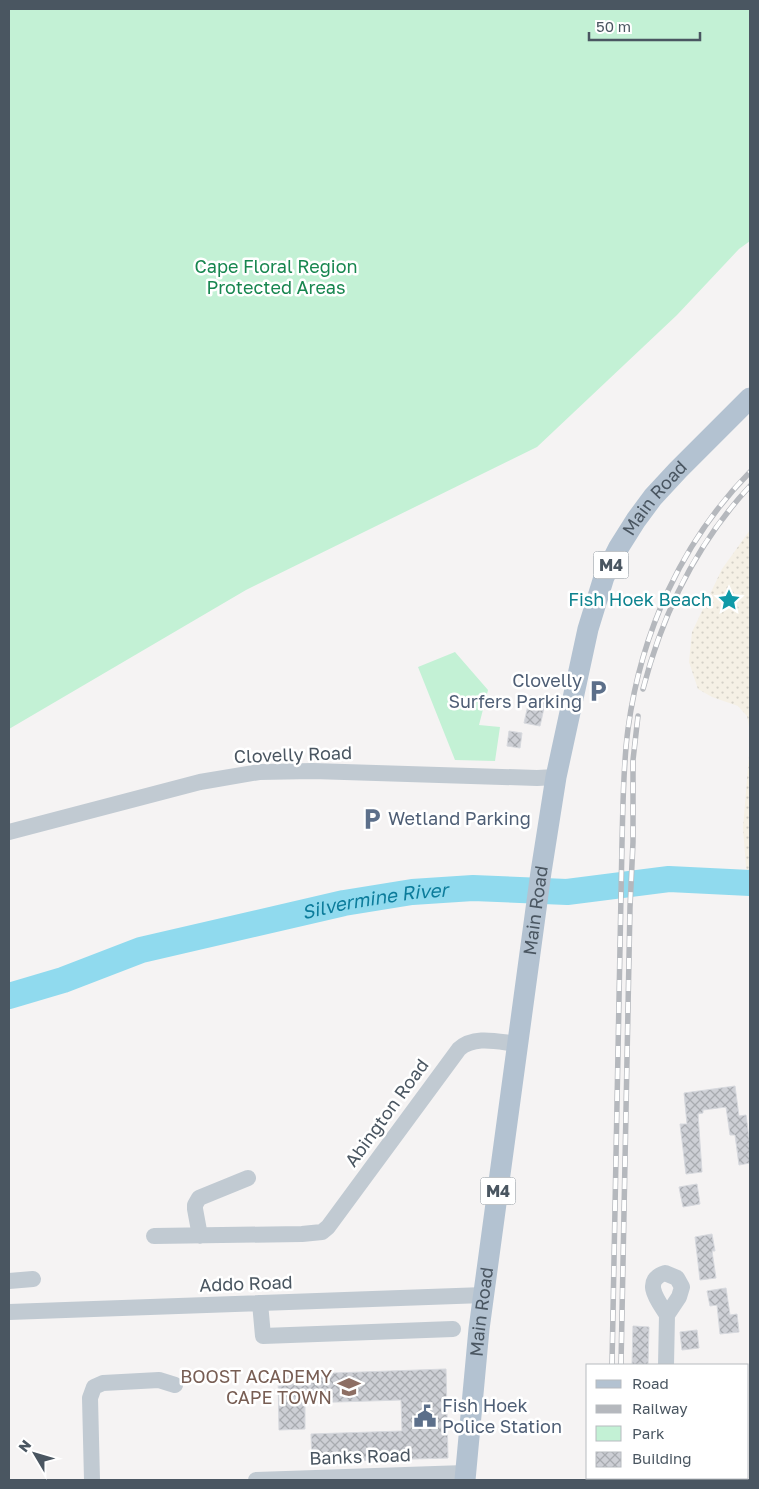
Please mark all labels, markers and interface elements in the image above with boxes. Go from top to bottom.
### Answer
scale bar [589,10,700,42]
text: 50 m [596,17,631,35]
park label: Cape Floral Region Protected Areas [194,255,358,298]
street label: Main Road [617,456,691,539]
road number: M4 [594,552,628,578]
place icon: Fish Hoek Beach [716,587,742,613]
place label: Fish Hoek Beach [568,588,712,610]
place label: Clovelly Surfers Parking [448,669,582,712]
parking icon: Clovelly Surfers Parking [585,678,611,704]
street label: Clovelly Road [233,741,352,767]
parking icon: Wetland Parking [359,806,385,832]
place label: Wetland Parking [388,807,531,829]
street label: Main Road [518,864,552,957]
water label: Silvermine River [299,878,451,923]
street label: Abington Road [340,1054,433,1171]
road number: M4 [480,1178,516,1204]
street label: Main Road [464,1266,497,1358]
street label: Addo Road [199,1270,293,1296]
legend [586,1364,749,1479]
place label: BOOST ACADEMY CAPE TOWN [180,1365,332,1408]
school or university icon: BOOST ACADEMY CAPE TOWN [336,1374,362,1400]
text: Road [632,1374,669,1392]
place label: Fish Hoek Police Station [442,1394,562,1437]
text: Railway [632,1399,688,1417]
public building icon: Fish Hoek Police Station [412,1403,438,1429]
text: Park [632,1424,665,1442]
north arrow [10,1429,60,1479]
text: N [14,1436,34,1455]
street label: Banks Road [309,1443,411,1469]
text: Building [632,1449,692,1467]

